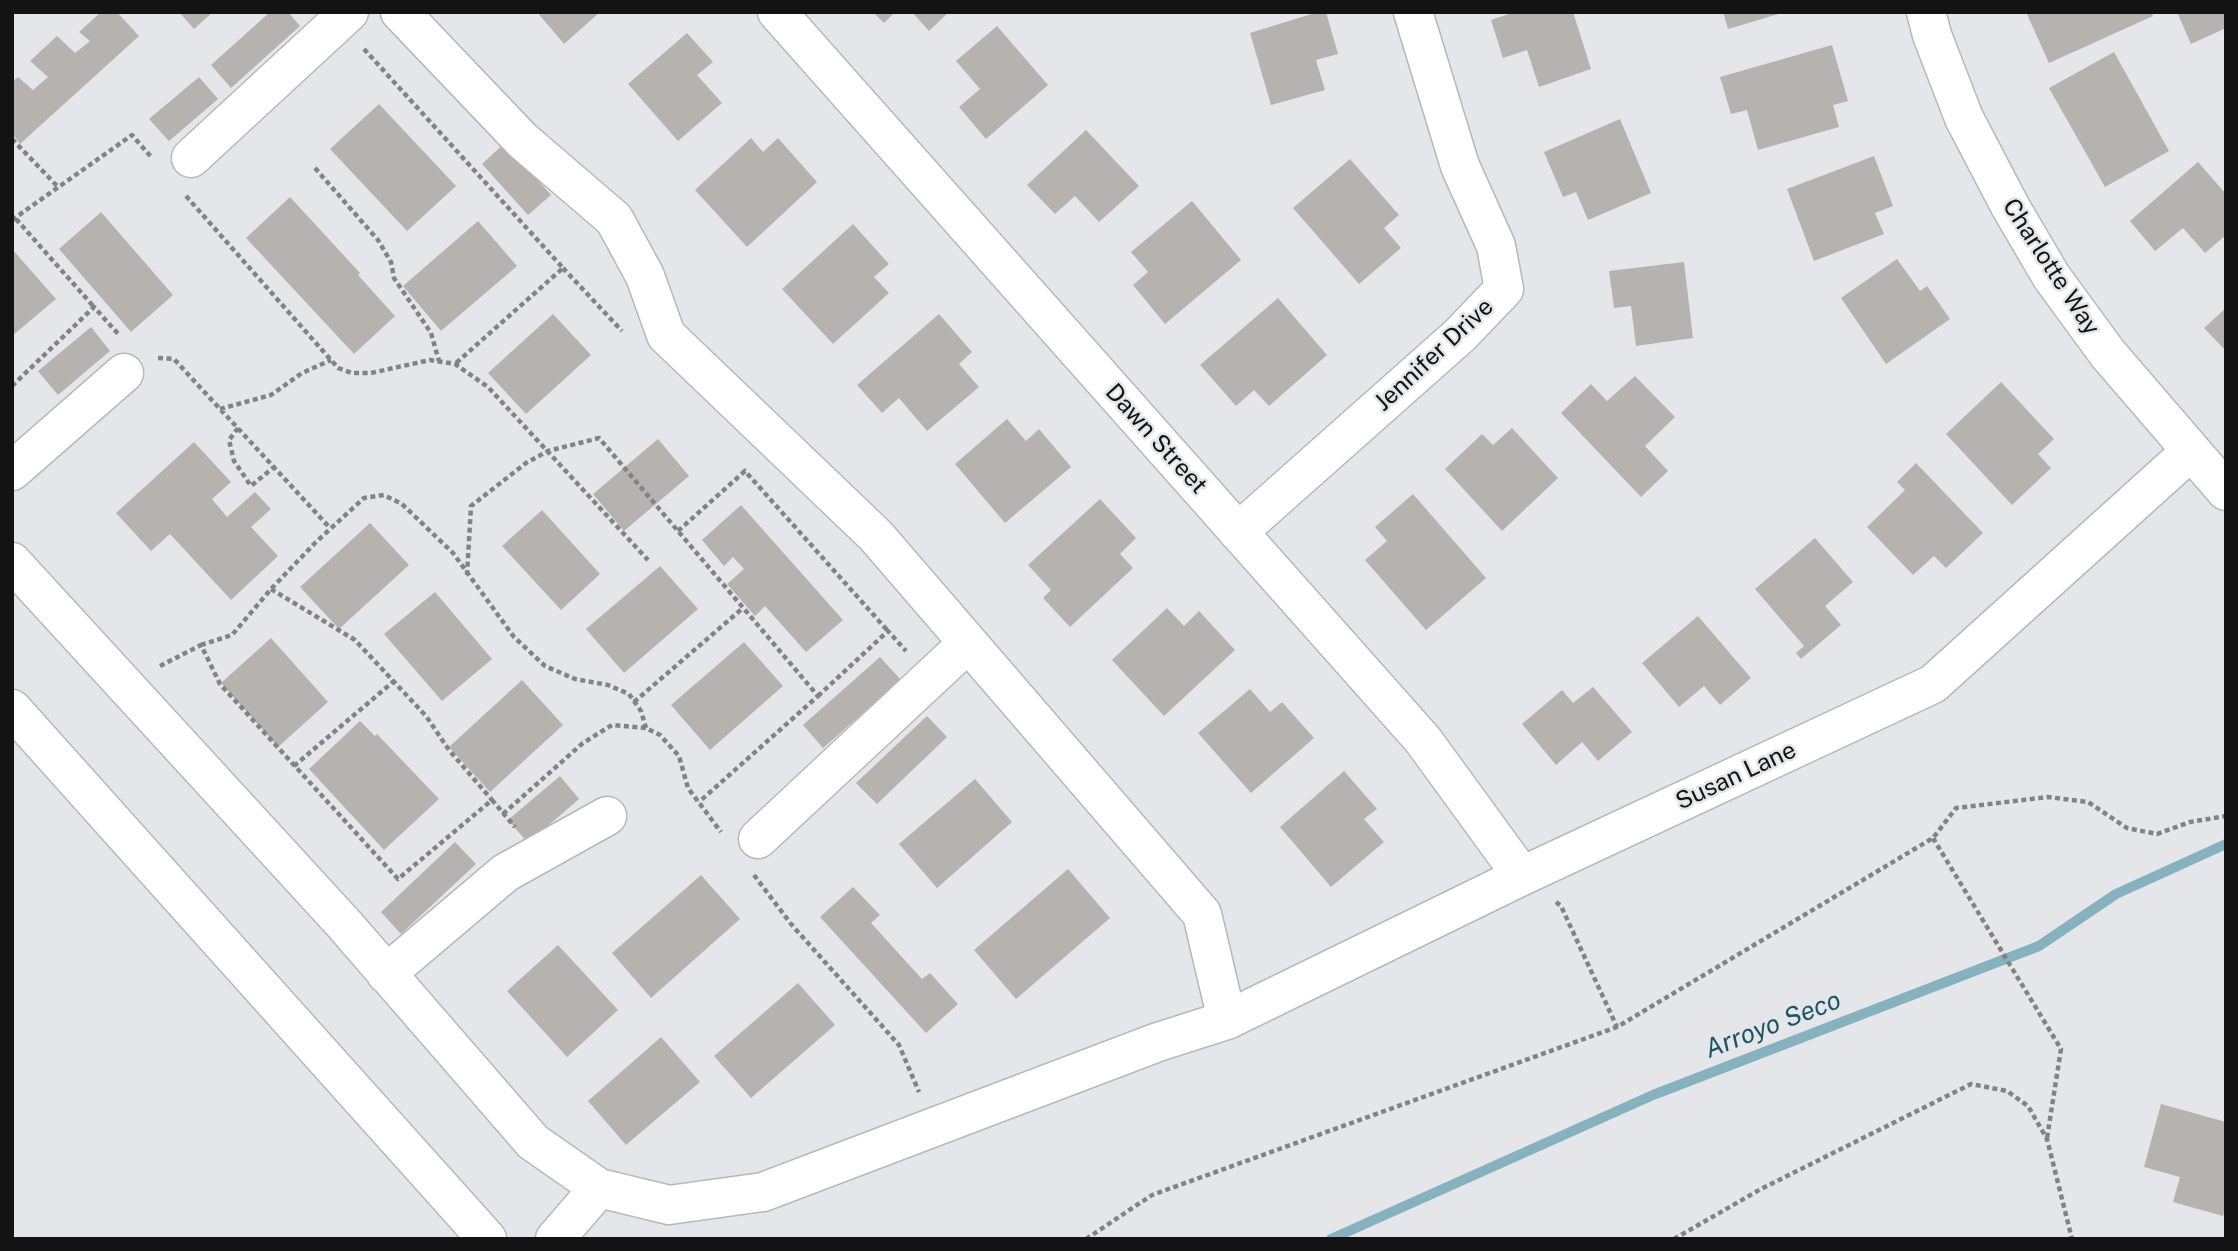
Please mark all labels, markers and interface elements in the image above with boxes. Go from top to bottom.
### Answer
street label: Charlotte Way [1996,193,2106,341]
street label: Jennifer Drive [1369,293,1499,417]
street label: Dawn Street [1099,378,1213,500]
street label: Susan Lane [1671,736,1801,816]
water label: Arroyo Seco [1701,985,1845,1065]

